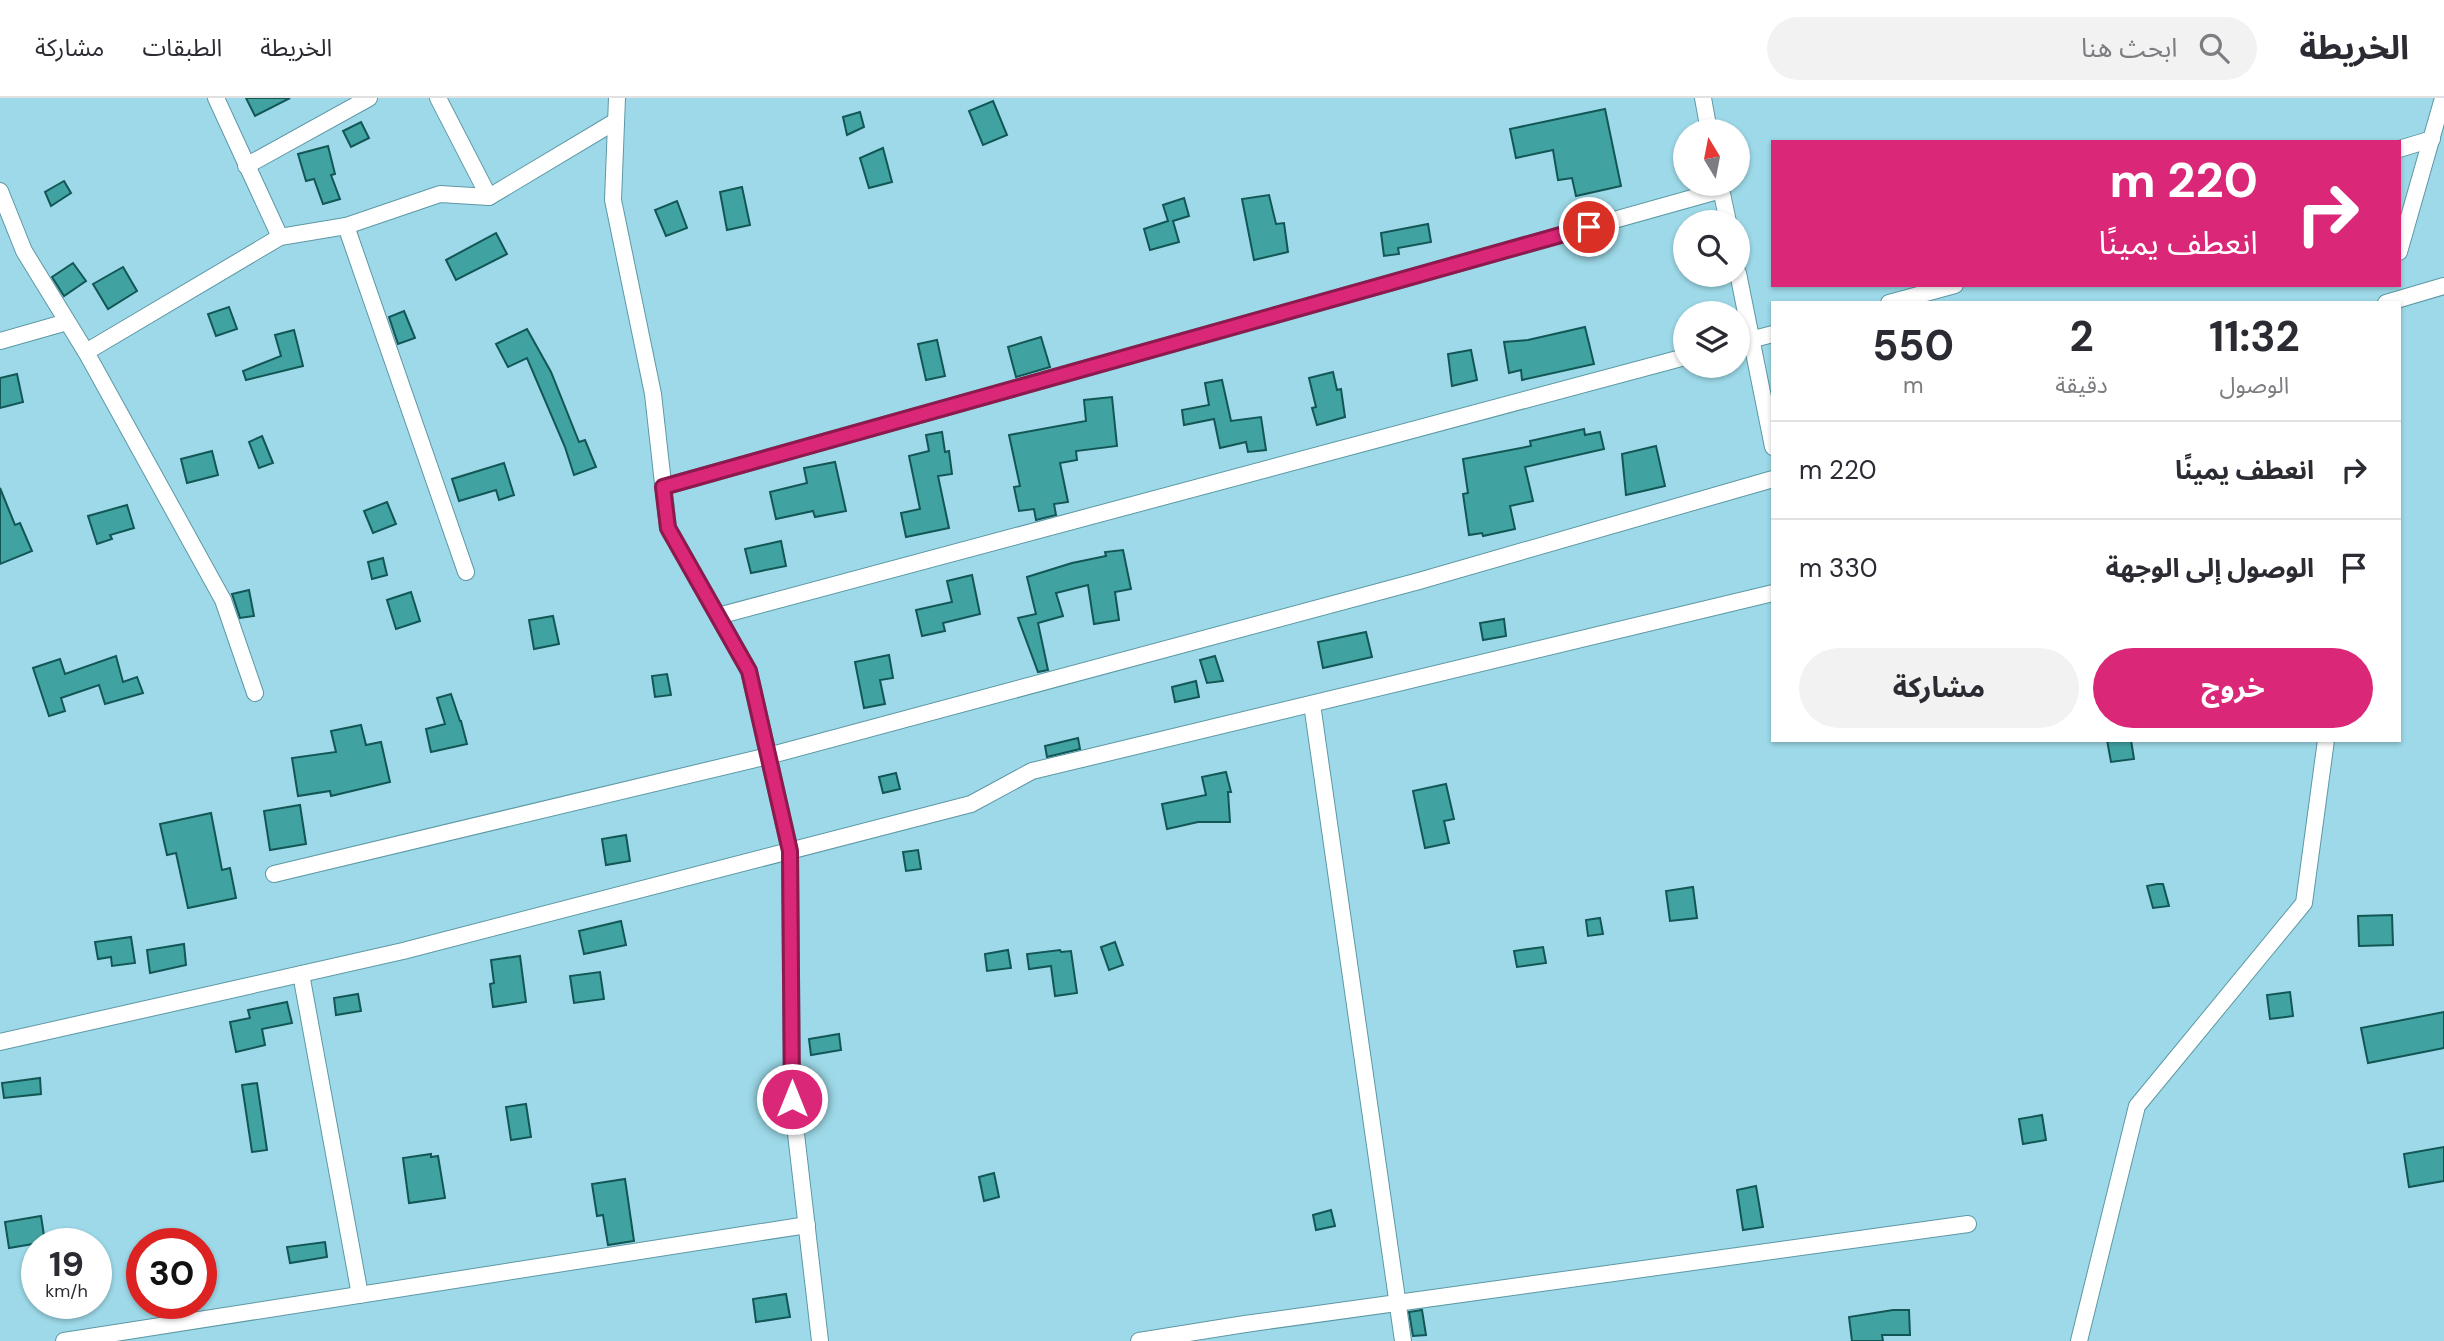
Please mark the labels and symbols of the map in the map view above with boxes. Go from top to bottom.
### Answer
north arrow [1673,119,1750,196]
pin [1559,197,1619,257]
position arrow [755,1062,829,1136]
speed limit sign: 30 [126,1228,217,1319]

